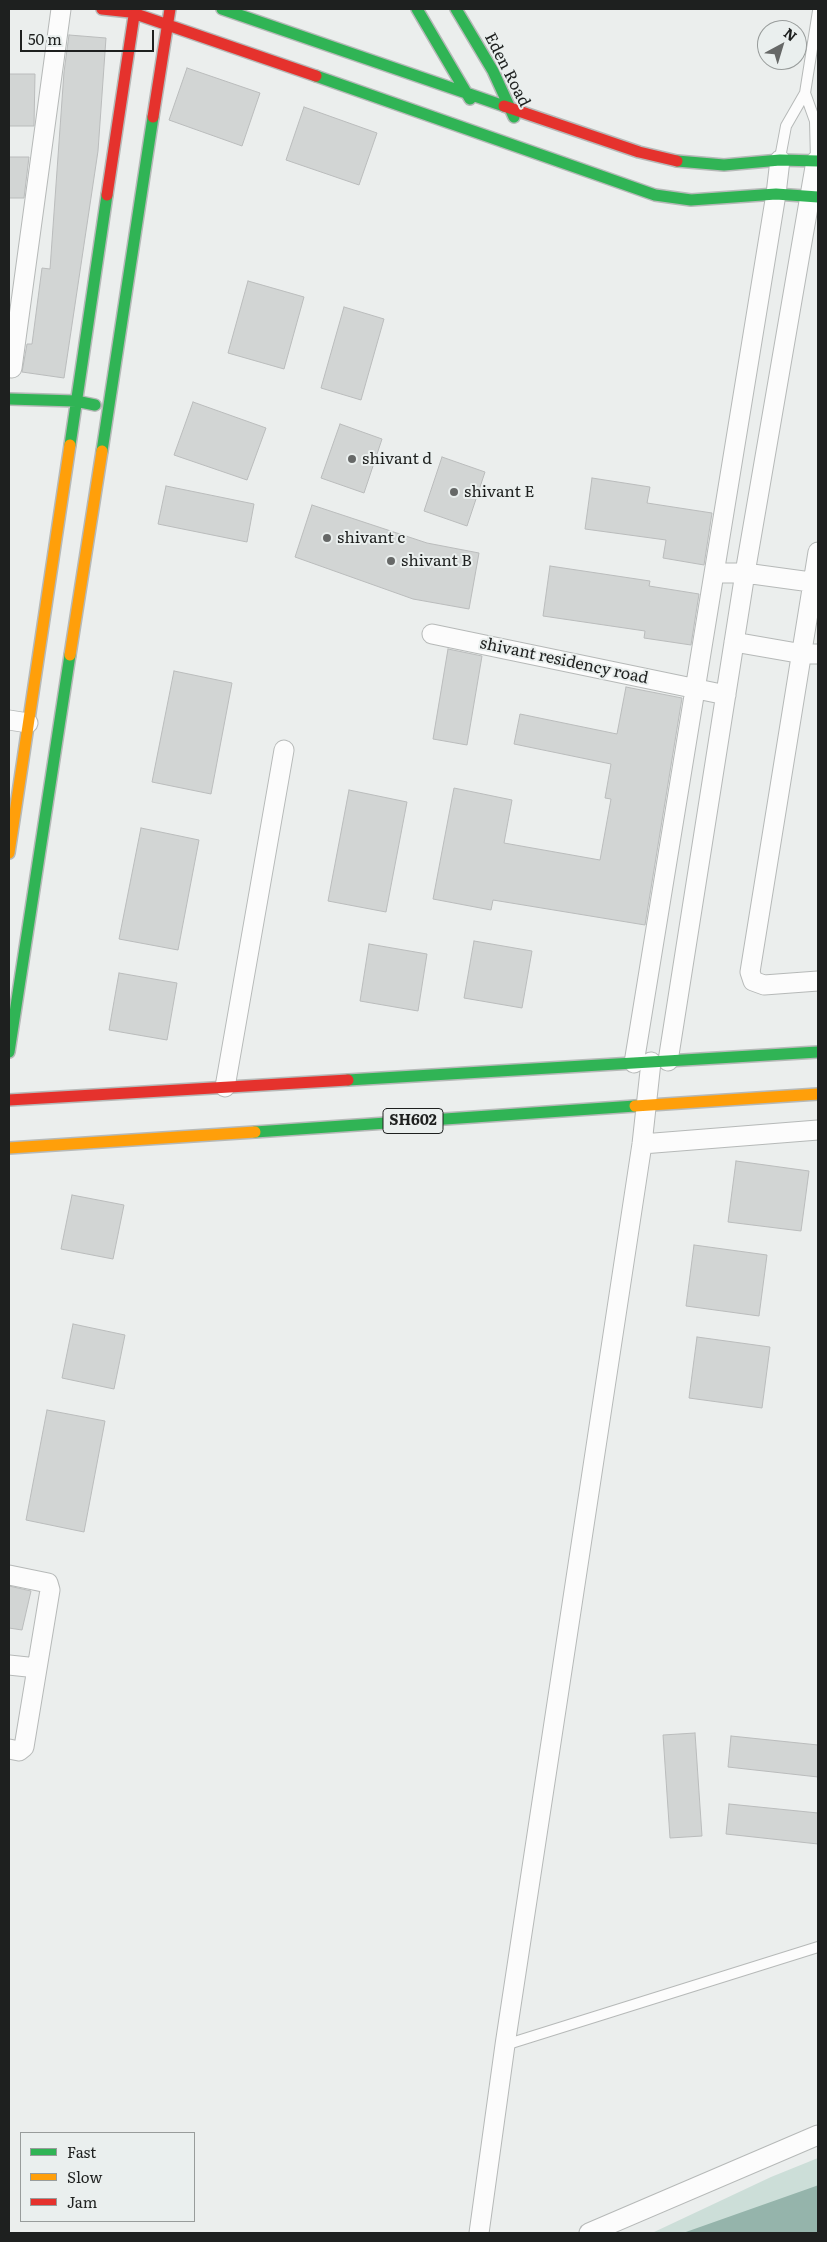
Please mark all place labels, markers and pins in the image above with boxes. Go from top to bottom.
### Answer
place label: shivant d [362,449,432,469]
marker: shivant d [346,453,358,465]
place label: shivant E [464,482,534,502]
marker: shivant E [448,486,460,498]
place label: shivant c [337,528,405,548]
marker: shivant c [321,532,333,544]
place label: shivant B [401,551,472,571]
marker: shivant B [385,555,397,567]

